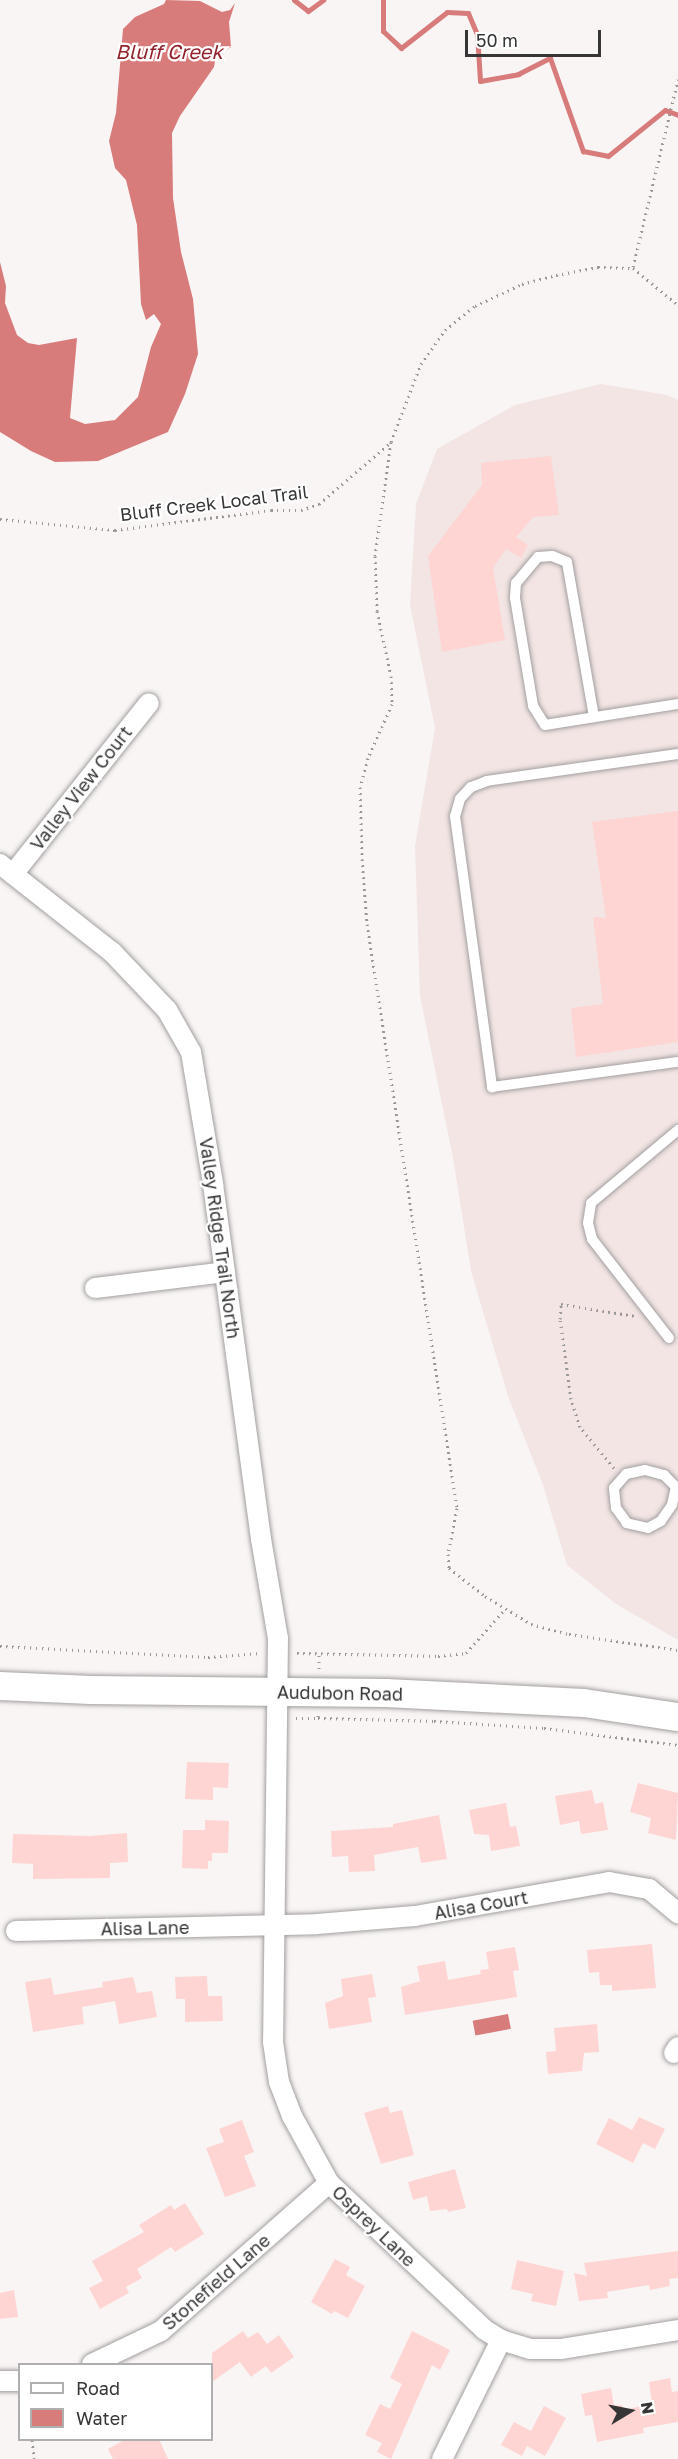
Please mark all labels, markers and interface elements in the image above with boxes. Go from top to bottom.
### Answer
scale bar [468,18,604,56]
text: 50 m [476,29,518,51]
water label: Bluff Creek [115,39,223,63]
street label: Bluff Creek Local Trail [119,481,309,525]
street label: Valley View Court [26,722,136,854]
street label: Valley Ridge Trail North [195,1136,245,1340]
street label: Audubon Road [277,1681,403,1705]
street label: Alisa Court [432,1886,530,1924]
street label: Alisa Lane [101,1916,189,1940]
street label: Osprey Lane [328,2181,420,2271]
street label: Stonefield Lane [158,2229,274,2335]
legend [18,2363,213,2441]
text: Road [76,2377,120,2399]
north arrow [600,2381,660,2441]
text: N [637,2400,659,2416]
text: Water [76,2407,127,2429]

